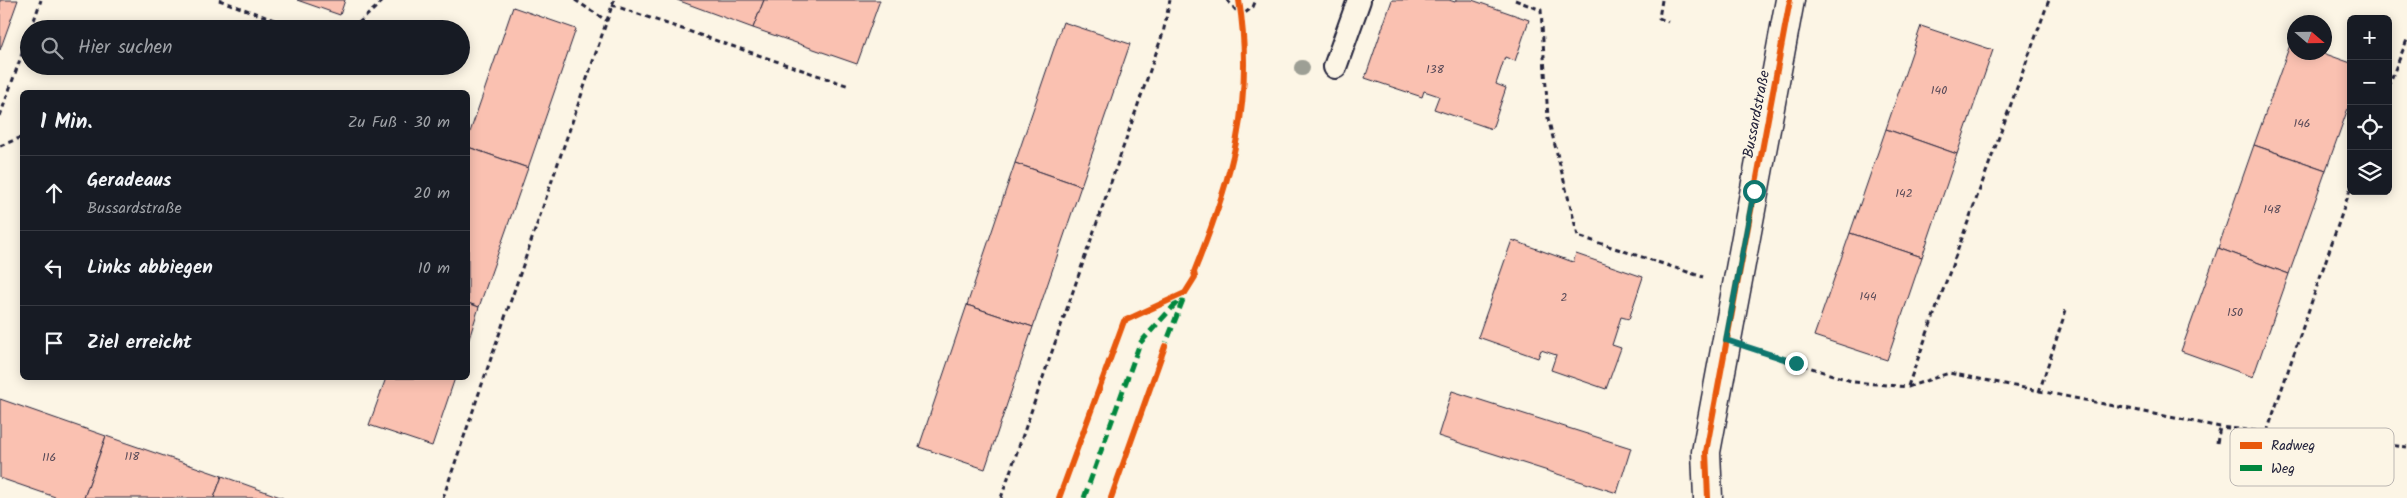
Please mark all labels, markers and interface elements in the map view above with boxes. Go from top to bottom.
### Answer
north arrow [2287,15,2332,60]
map controls [2347,15,2392,195]
button: + [2347,15,2392,60]
search box [20,20,470,75]
text: Hier suchen [78,33,172,63]
icon: search [38,34,66,62]
house number: 138 [1426,60,1445,79]
button: − [2347,60,2392,105]
street label: Bussardstraße [1737,68,1777,160]
house number: 140 [1931,81,1947,100]
button: locate [2347,105,2392,150]
text: 1 Min. [40,106,92,139]
text: Zu Fuß · 30 m [348,110,450,135]
house number: 146 [2293,114,2311,133]
button: layers [2347,150,2392,195]
text: Geradeaus [87,166,172,196]
icon: ahead [40,179,68,207]
route start [1743,180,1766,203]
text: 20 m [414,181,450,206]
house number: 142 [1895,184,1913,203]
text: Bussardstraße [87,196,182,221]
house number: 148 [2263,200,2282,219]
text: Links abbiegen [87,253,213,283]
icon: left [40,254,68,282]
text: 10 m [418,256,450,281]
house number: 144 [1860,287,1877,306]
house number: 2 [1561,288,1568,307]
house number: 150 [2227,303,2243,322]
text: Ziel erreicht [87,328,192,358]
icon: arrive [40,329,68,357]
route end [1785,352,1808,375]
legend [2230,428,2394,486]
text: Radweg [2271,435,2315,457]
house number: 118 [125,447,140,466]
house number: 116 [42,448,56,467]
text: Weg [2271,458,2295,480]

